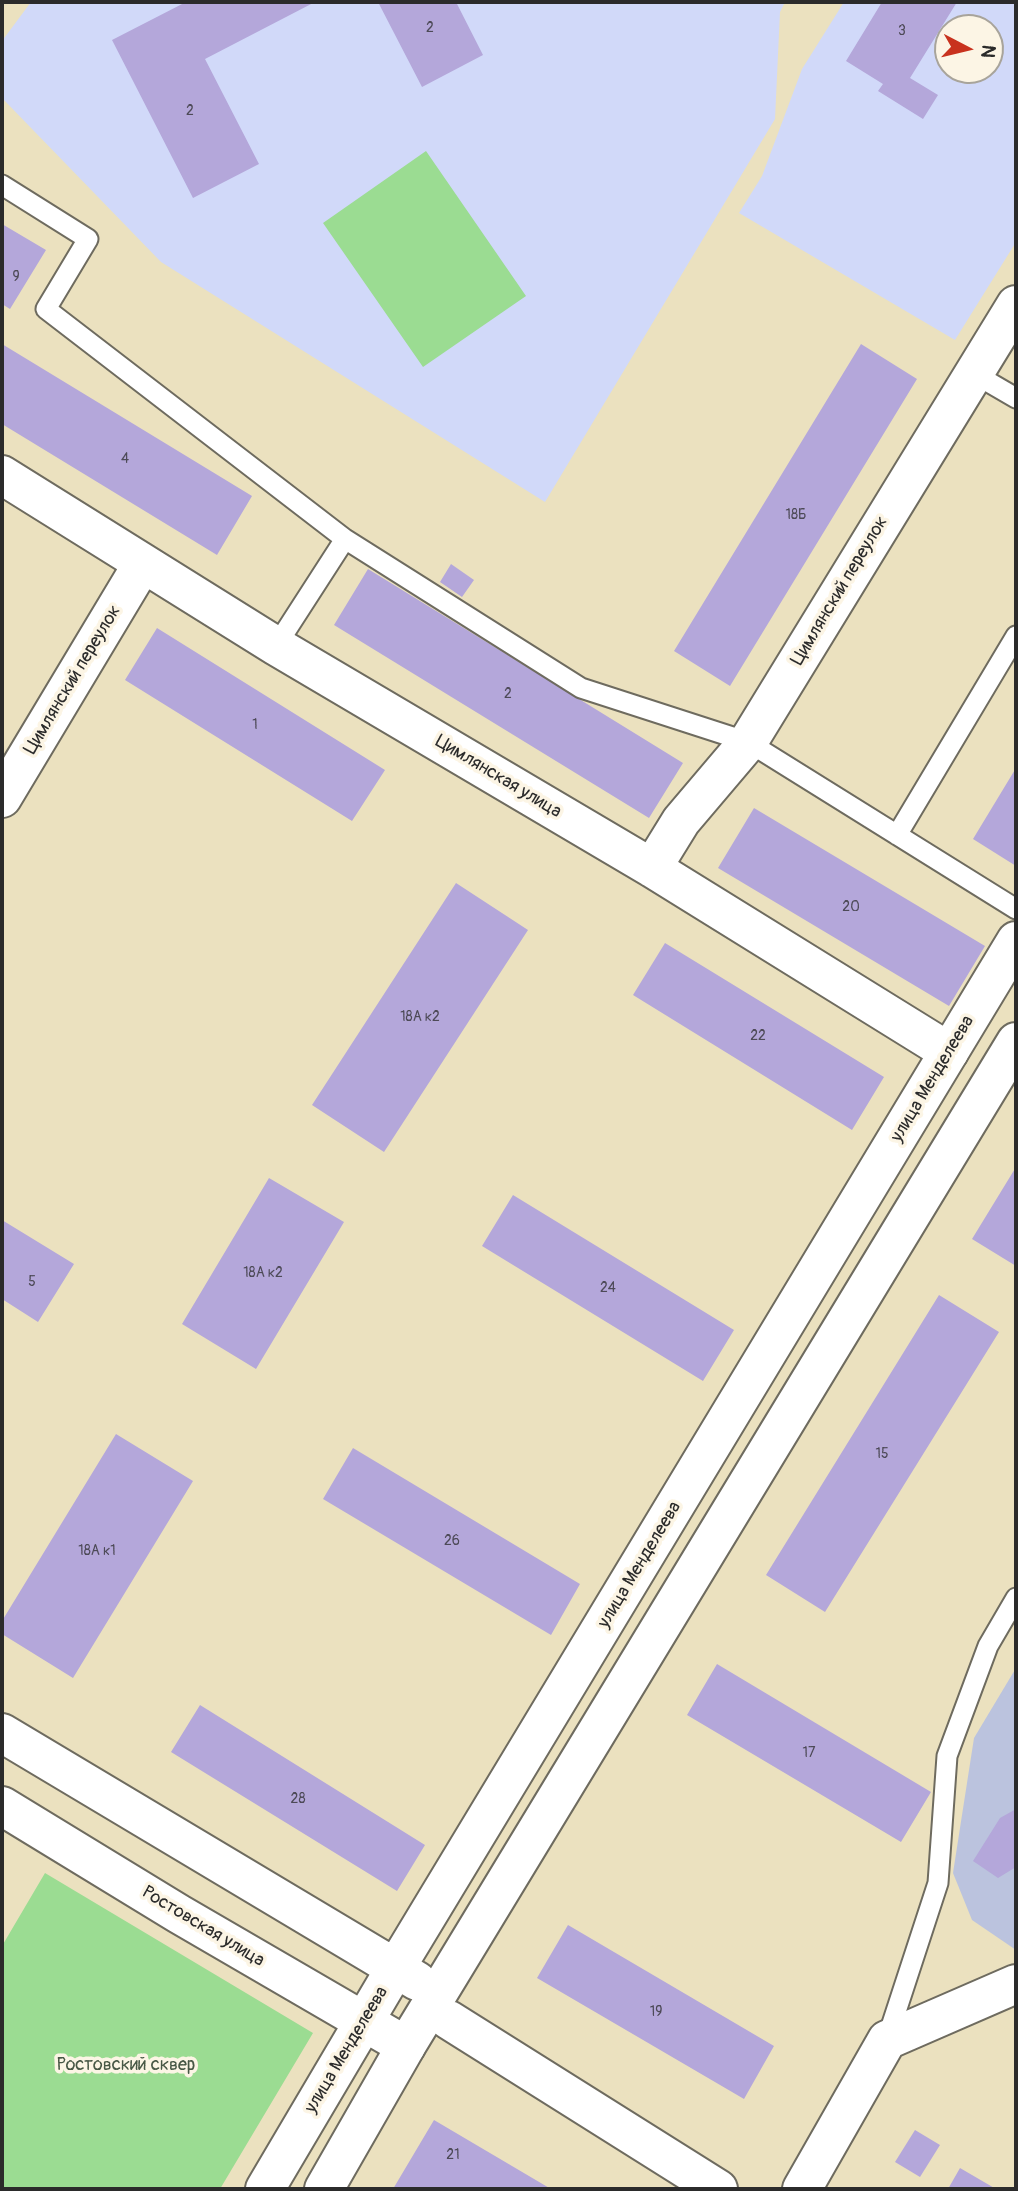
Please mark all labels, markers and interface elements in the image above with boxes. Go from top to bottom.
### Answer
north arrow [934,14,1004,84]
house number: 2 [426,20,434,36]
house number: 3 [898,23,906,39]
text: N [975,43,1001,59]
house number: 2 [186,103,194,119]
house number: 9 [12,269,20,285]
house number: 4 [121,451,129,467]
house number: 18Б [786,507,806,523]
street label: Цимлянский переулок [787,513,893,669]
street label: Цимлянский переулок [20,602,126,758]
house number: 2 [504,686,512,702]
house number: 1 [252,717,258,733]
street label: Цимлянская улица [431,731,565,823]
house number: 20 [842,899,860,915]
house number: 18А к2 [400,1009,440,1025]
street label: улица Менделеева [887,1012,979,1146]
house number: 22 [750,1028,766,1044]
house number: 18А к2 [243,1265,283,1281]
house number: 5 [28,1274,36,1290]
house number: 24 [600,1280,616,1296]
house number: 15 [875,1446,889,1462]
street label: улица Менделеева [594,1498,686,1632]
house number: 26 [444,1533,460,1549]
house number: 18А к1 [78,1543,116,1559]
house number: 17 [803,1745,815,1761]
house number: 28 [291,1791,305,1807]
street label: Ростовская улица [138,1882,268,1972]
street label: улица Менделеева [301,1983,393,2117]
house number: 19 [650,2004,662,2020]
park label: Ростовский сквер [57,2054,195,2076]
house number: 21 [446,2147,460,2163]

